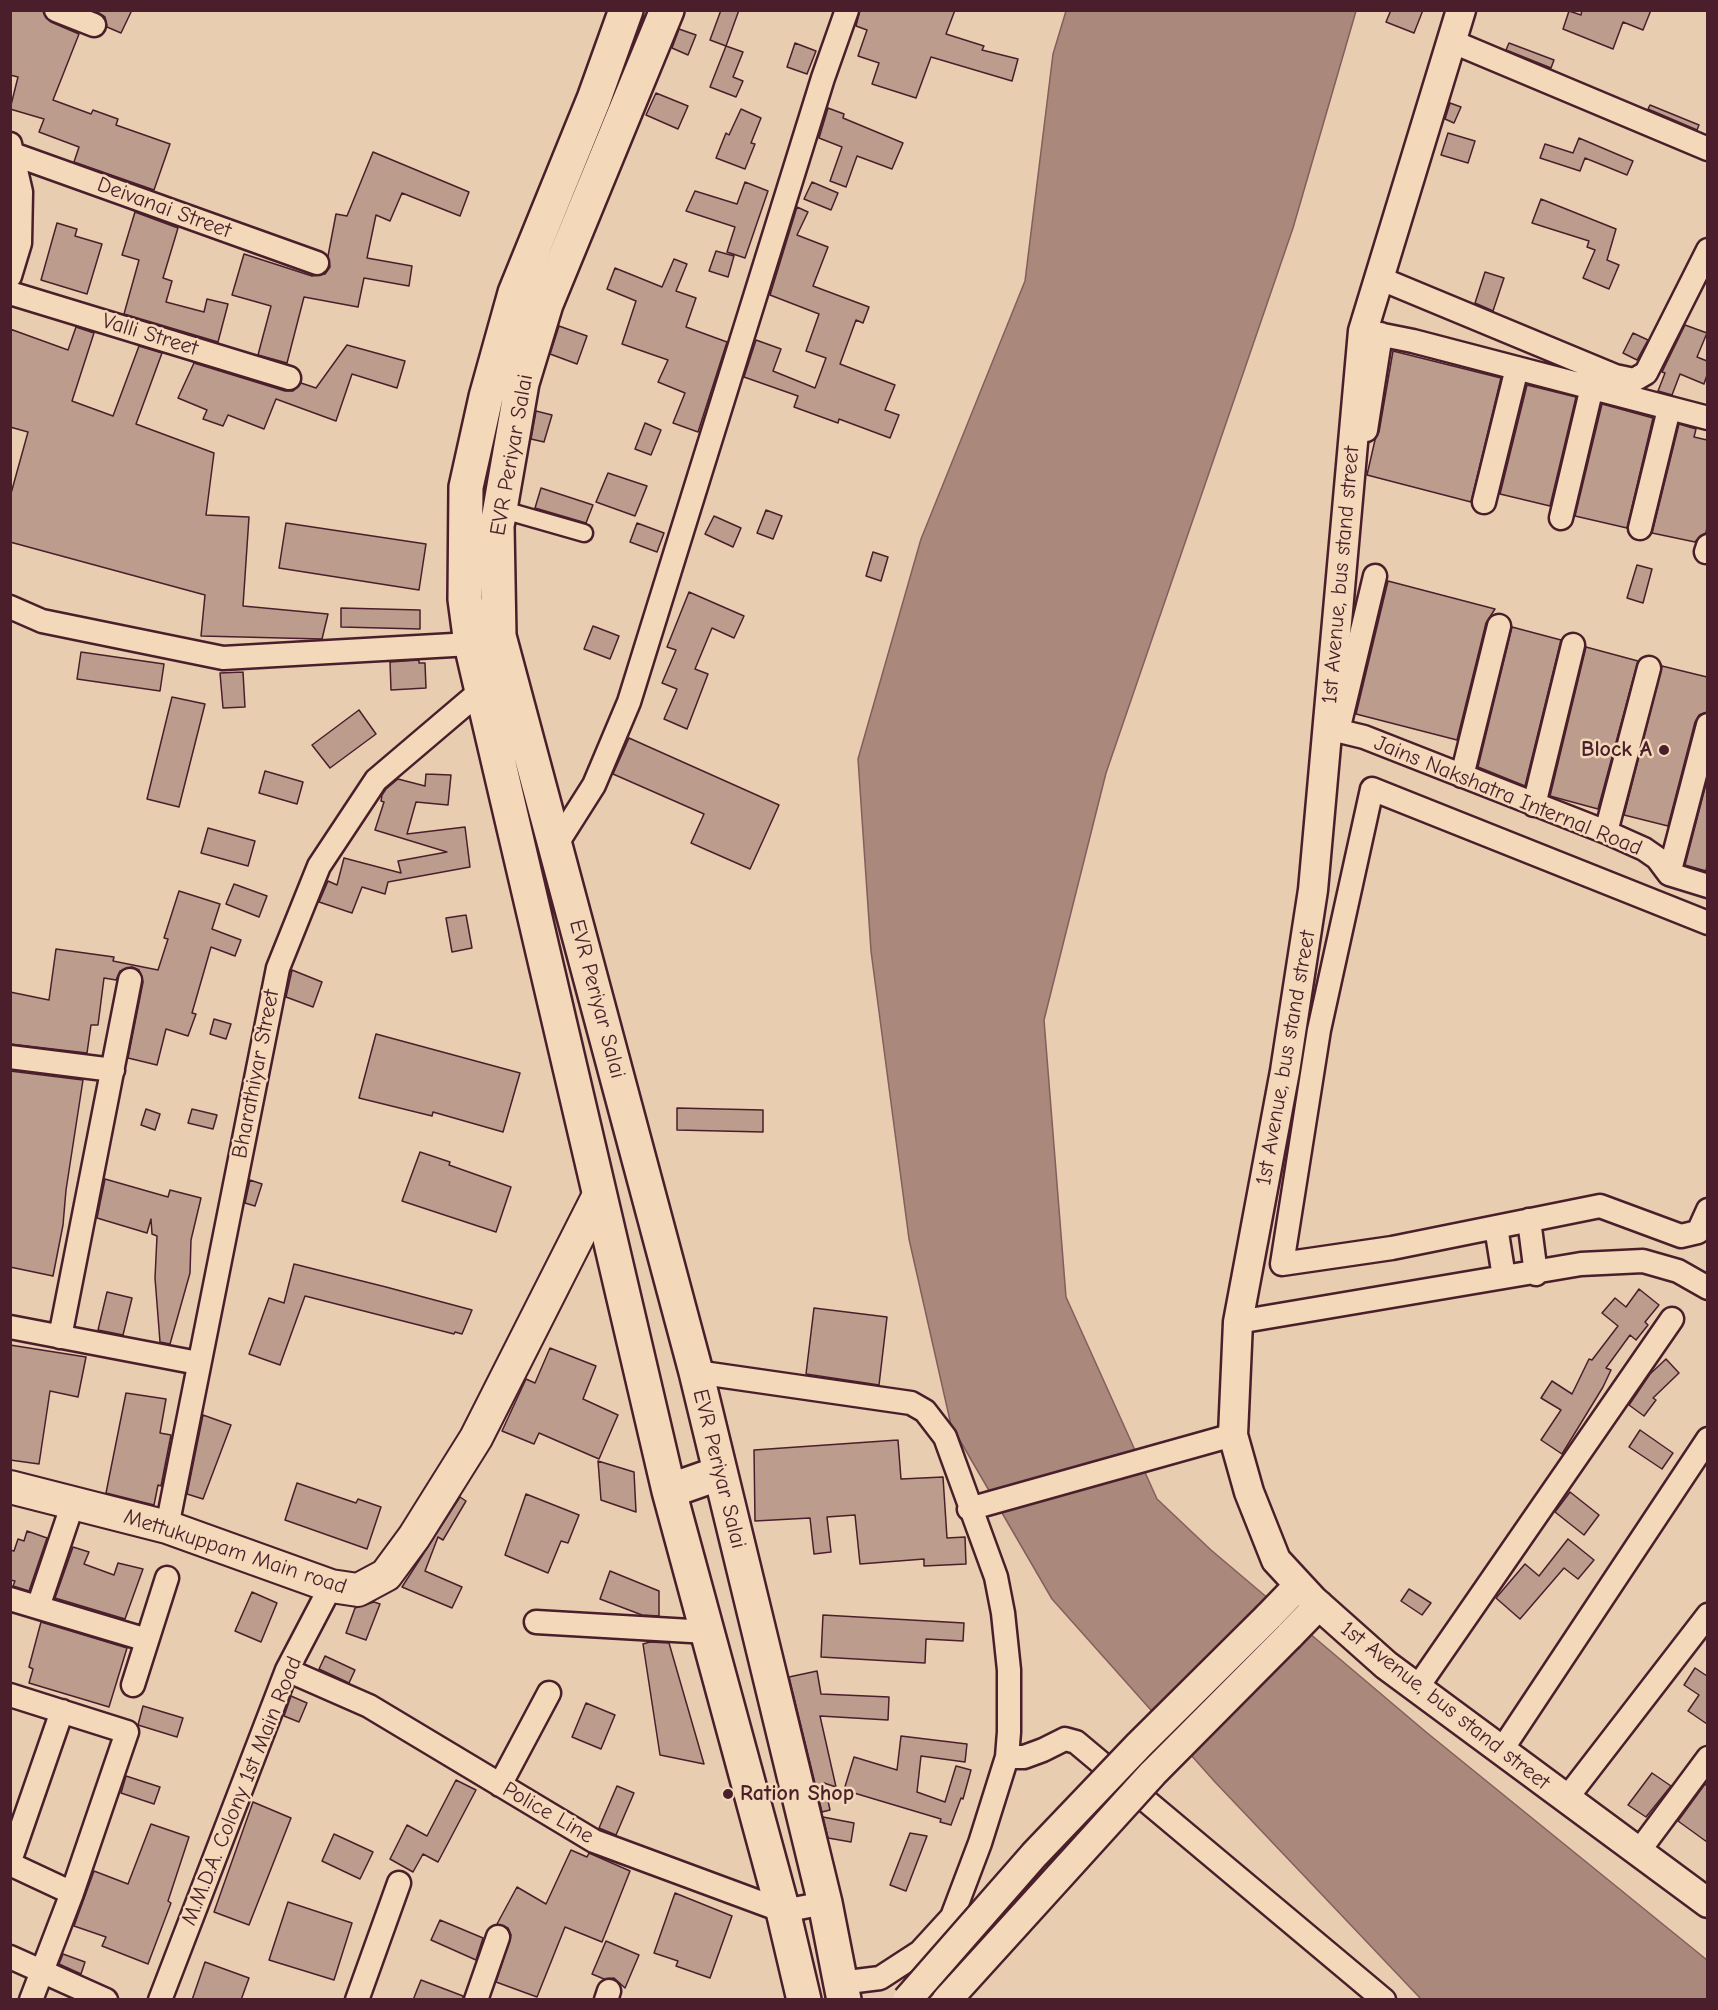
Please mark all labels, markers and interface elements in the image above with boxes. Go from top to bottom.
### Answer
street label: Deivanai Street [93,171,235,245]
street label: Valli Street [99,308,201,362]
street label: EVR Periyar Salai [485,372,539,538]
street label: 1st Avenue, bus stand street [1317,445,1365,705]
street label: Jains Nakshatra Internal Road [1370,730,1646,862]
place label: Block A [1581,737,1652,763]
marker: Block A [1657,743,1671,757]
street label: EVR Periyar Salai [563,917,631,1081]
street label: 1st Avenue, bus stand street [1251,928,1321,1188]
street label: Bharathiyar Street [227,987,285,1161]
street label: EVR Periyar Salai [686,1387,752,1551]
street label: Mettukuppam Main road [120,1503,350,1601]
street label: 1st Avenue, bus stand street [1335,1616,1555,1796]
street label: M.M.D.A. Colony 1st Main Road [176,1653,308,1929]
street label: Police Line [498,1776,598,1850]
place label: Ration Shop [740,1781,854,1807]
marker: Ration Shop [721,1787,735,1801]

